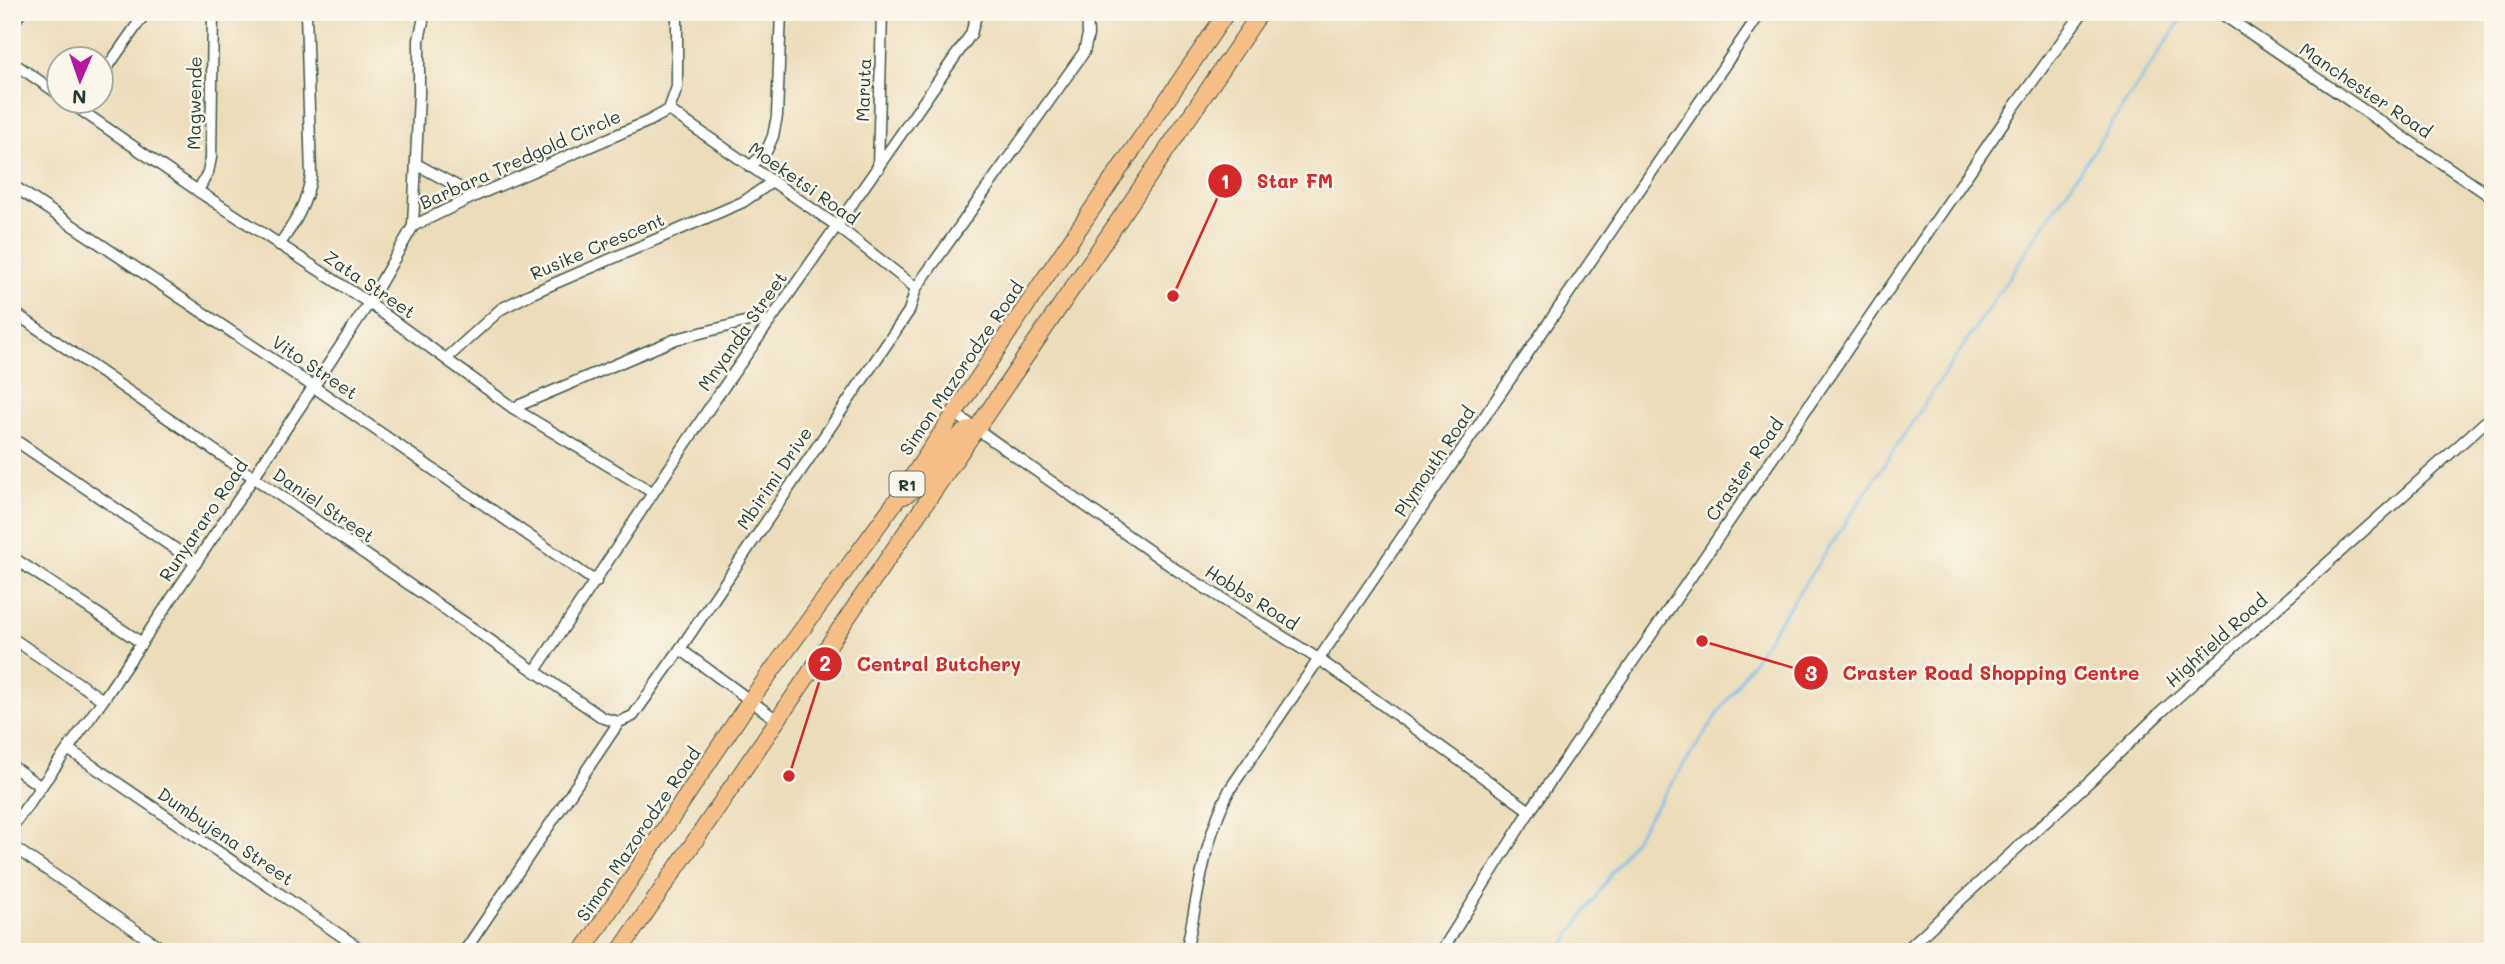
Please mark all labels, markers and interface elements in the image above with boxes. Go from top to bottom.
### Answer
street label: Manchester Road [2295,37,2437,143]
north arrow [46,46,116,116]
street label: Magwende [181,56,207,150]
street label: Maruta [850,58,876,122]
text: N [72,85,87,110]
street label: Barbara Tredgold Circle [415,104,625,214]
street label: Moeketsi Road [744,136,864,230]
callout: Star FM [1208,161,1347,201]
text: 1 [1220,167,1230,194]
text: Star FM [1257,168,1333,193]
street label: Rusike Crescent [526,207,668,285]
street label: Zata Street [320,245,420,323]
street label: Mnyanda Street [692,267,792,395]
street label: Simon Mazorodze Road [894,276,1028,460]
street label: Vito Street [267,329,363,405]
street label: Plymouth Road [1388,401,1480,521]
street label: Craster Road [1700,413,1788,525]
street label: Mbirimi Drive [731,422,817,534]
street label: Runyararo Road [153,454,253,586]
street label: Daniel Street [268,462,380,548]
road number: R1 [890,471,925,496]
street label: Hobbs Road [1201,559,1303,635]
street label: Highfield Road [2160,588,2272,692]
callout: Central Butchery [808,644,1035,684]
text: 2 [819,649,831,676]
text: Central Butchery [857,651,1021,676]
callout: Craster Road Shopping Centre [1793,653,2153,693]
text: 3 [1805,659,1817,686]
text: Craster Road Shopping Centre [1843,660,2139,685]
street label: Simon Mazorodze Road [571,742,705,926]
street label: Dumbujena Street [153,782,299,890]

